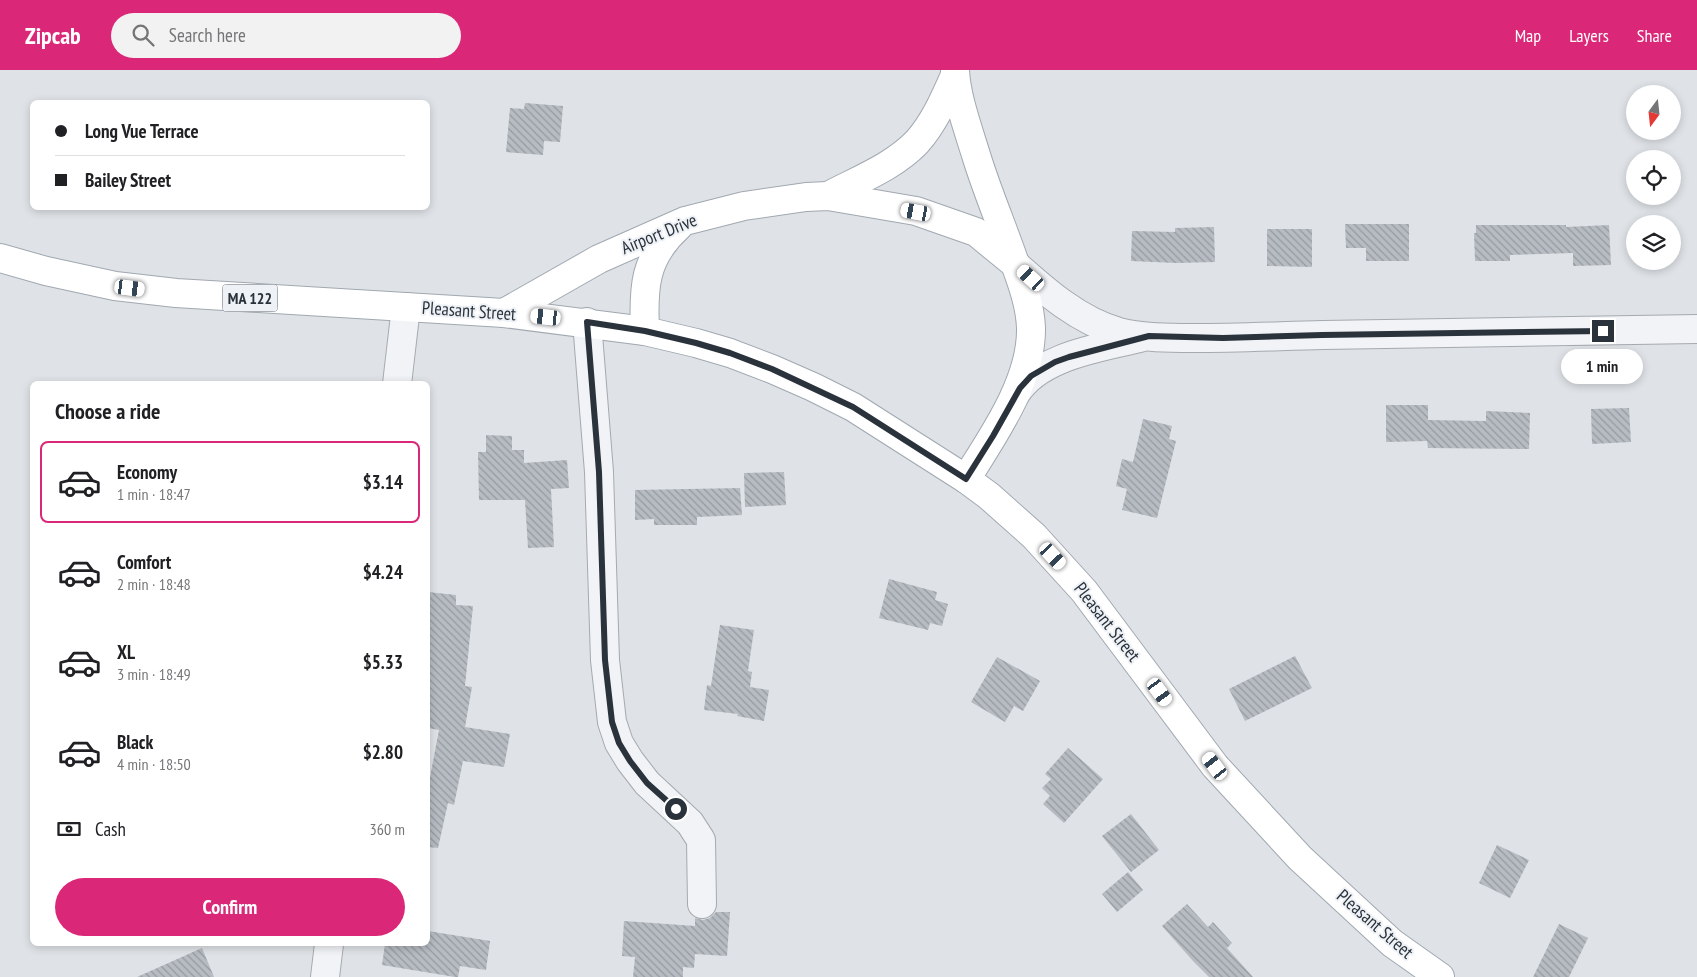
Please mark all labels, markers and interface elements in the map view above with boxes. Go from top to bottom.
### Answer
search box [111,13,461,58]
text: Zipcab [25,20,81,51]
icon: search [129,21,157,49]
text: Search here [169,23,246,47]
text: Map [1515,24,1541,47]
text: Layers [1569,24,1609,47]
text: Share [1637,24,1672,47]
north arrow [1626,85,1681,140]
map controls [1626,85,1681,270]
text: Long Vue Terrace [85,119,199,143]
button: locate [1626,150,1681,205]
text: Bailey Street [85,168,171,192]
car [899,202,932,222]
street label: Airport Drive [618,208,700,259]
button: layers [1626,215,1681,270]
car [1014,262,1047,294]
car [114,279,145,297]
road number: MA 122 [222,284,278,312]
street label: Pleasant Street [421,296,517,325]
car [530,308,561,326]
route end [1592,320,1614,342]
callout: 1 min [1562,348,1644,384]
text: 1 min [1586,356,1618,376]
text: Choose a ride [55,397,160,425]
icon: car [57,460,102,505]
text: Economy [117,460,177,484]
text: $3.14 [363,470,403,494]
text: 1 min · 18:47 [117,484,191,504]
car [1037,540,1068,572]
icon: car [57,550,102,595]
text: Comfort [117,550,171,574]
text: $4.24 [363,560,403,584]
text: 2 min · 18:48 [117,574,191,594]
street label: Pleasant Street [1069,578,1145,666]
icon: car [57,640,102,685]
text: XL [117,640,135,664]
text: $5.33 [363,650,403,674]
text: 3 min · 18:49 [117,664,191,684]
car [1145,675,1174,709]
icon: car [57,730,102,775]
text: Black [117,730,153,754]
text: $2.80 [363,740,403,764]
car [1199,750,1230,782]
text: 4 min · 18:50 [117,754,191,774]
route start [665,798,687,820]
icon: cash [55,815,83,843]
text: Cash [95,817,126,841]
text: 360 m [370,819,405,839]
button: Confirm [55,878,405,936]
street label: Pleasant Street [1332,884,1418,963]

